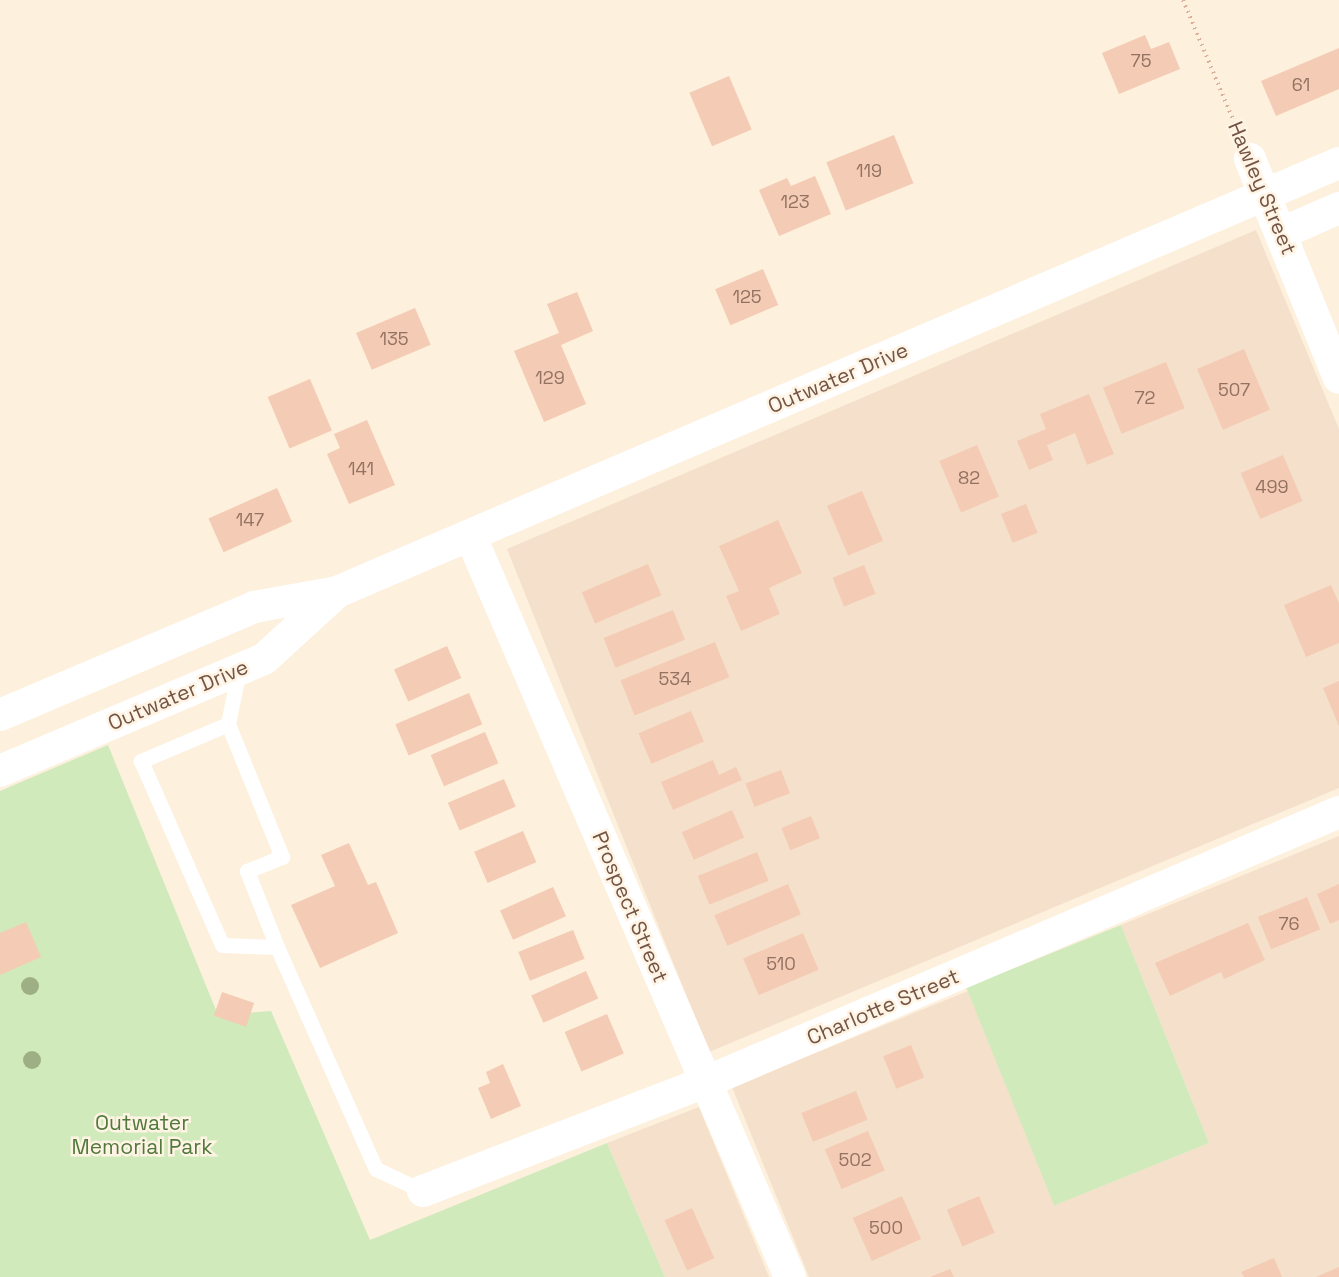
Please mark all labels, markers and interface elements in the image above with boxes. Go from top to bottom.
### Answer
house number: 75 [1131,50,1151,72]
house number: 61 [1292,74,1310,96]
street label: Hawley Street [1223,118,1301,258]
house number: 119 [856,160,882,182]
house number: 123 [780,191,810,213]
house number: 125 [732,286,762,308]
house number: 135 [379,328,409,350]
street label: Outwater Drive [764,337,912,419]
house number: 129 [535,367,565,389]
house number: 507 [1218,379,1250,401]
house number: 72 [1135,387,1155,409]
house number: 141 [348,458,374,480]
house number: 82 [958,467,980,489]
house number: 499 [1255,476,1289,498]
house number: 147 [236,509,264,531]
street label: Outwater Drive [104,654,252,736]
house number: 534 [659,668,691,690]
street label: Prospect Street [587,828,673,986]
house number: 76 [1278,913,1300,935]
house number: 510 [766,953,796,975]
street label: Charlotte Street [803,964,963,1050]
park label: Outwater Memorial Park [72,1110,212,1160]
house number: 502 [838,1149,872,1171]
house number: 500 [869,1217,903,1239]

